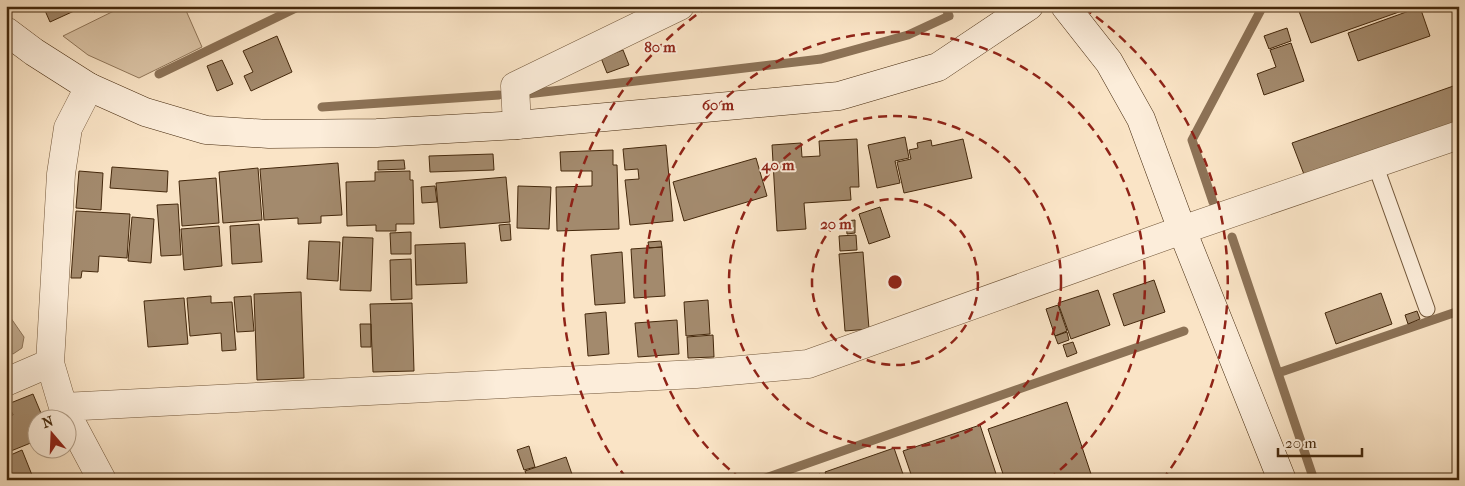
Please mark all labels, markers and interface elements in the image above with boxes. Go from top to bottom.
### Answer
text: 80 m [644,38,676,56]
text: 60 m [702,96,735,114]
text: 40 m [761,156,795,174]
text: 20 m [820,215,852,233]
centre of rings [886,273,904,291]
north arrow [28,408,78,458]
text: N [40,412,56,432]
scale bar [1278,426,1361,458]
text: 20 m [1285,434,1317,452]

